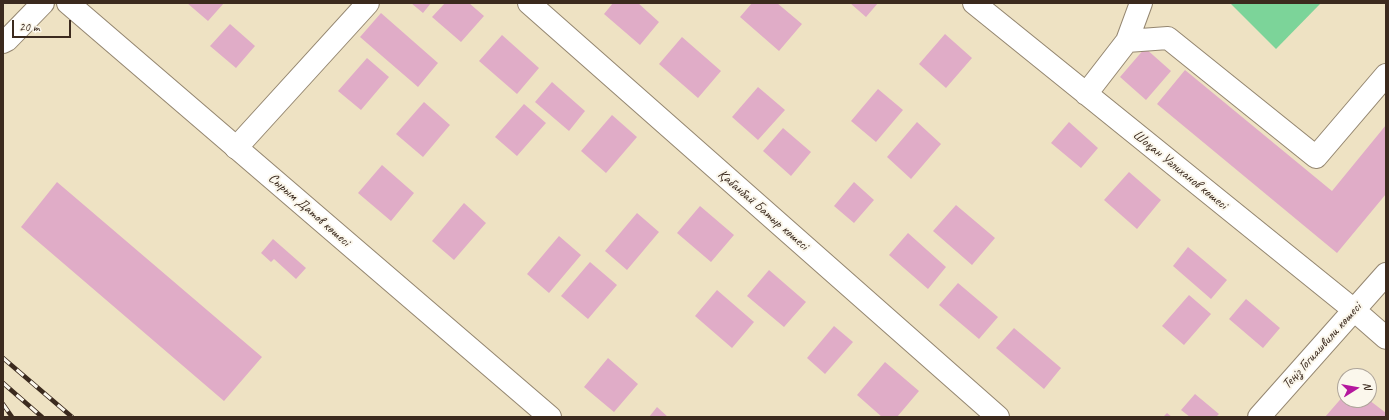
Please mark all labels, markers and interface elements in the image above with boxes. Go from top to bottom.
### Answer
scale bar [14,12,73,38]
text: 20 m [19,19,39,35]
street label: Шоқан Уәлиханов көшесі [1129,127,1231,213]
street label: Қабанбай Батыр көшесі [714,166,812,254]
street label: Сырым Датов көшесі [265,170,353,250]
street label: Теңіз Гогиашвили көшесі [1279,299,1365,393]
north arrow [1337,368,1377,408]
text: N [1360,381,1375,391]

